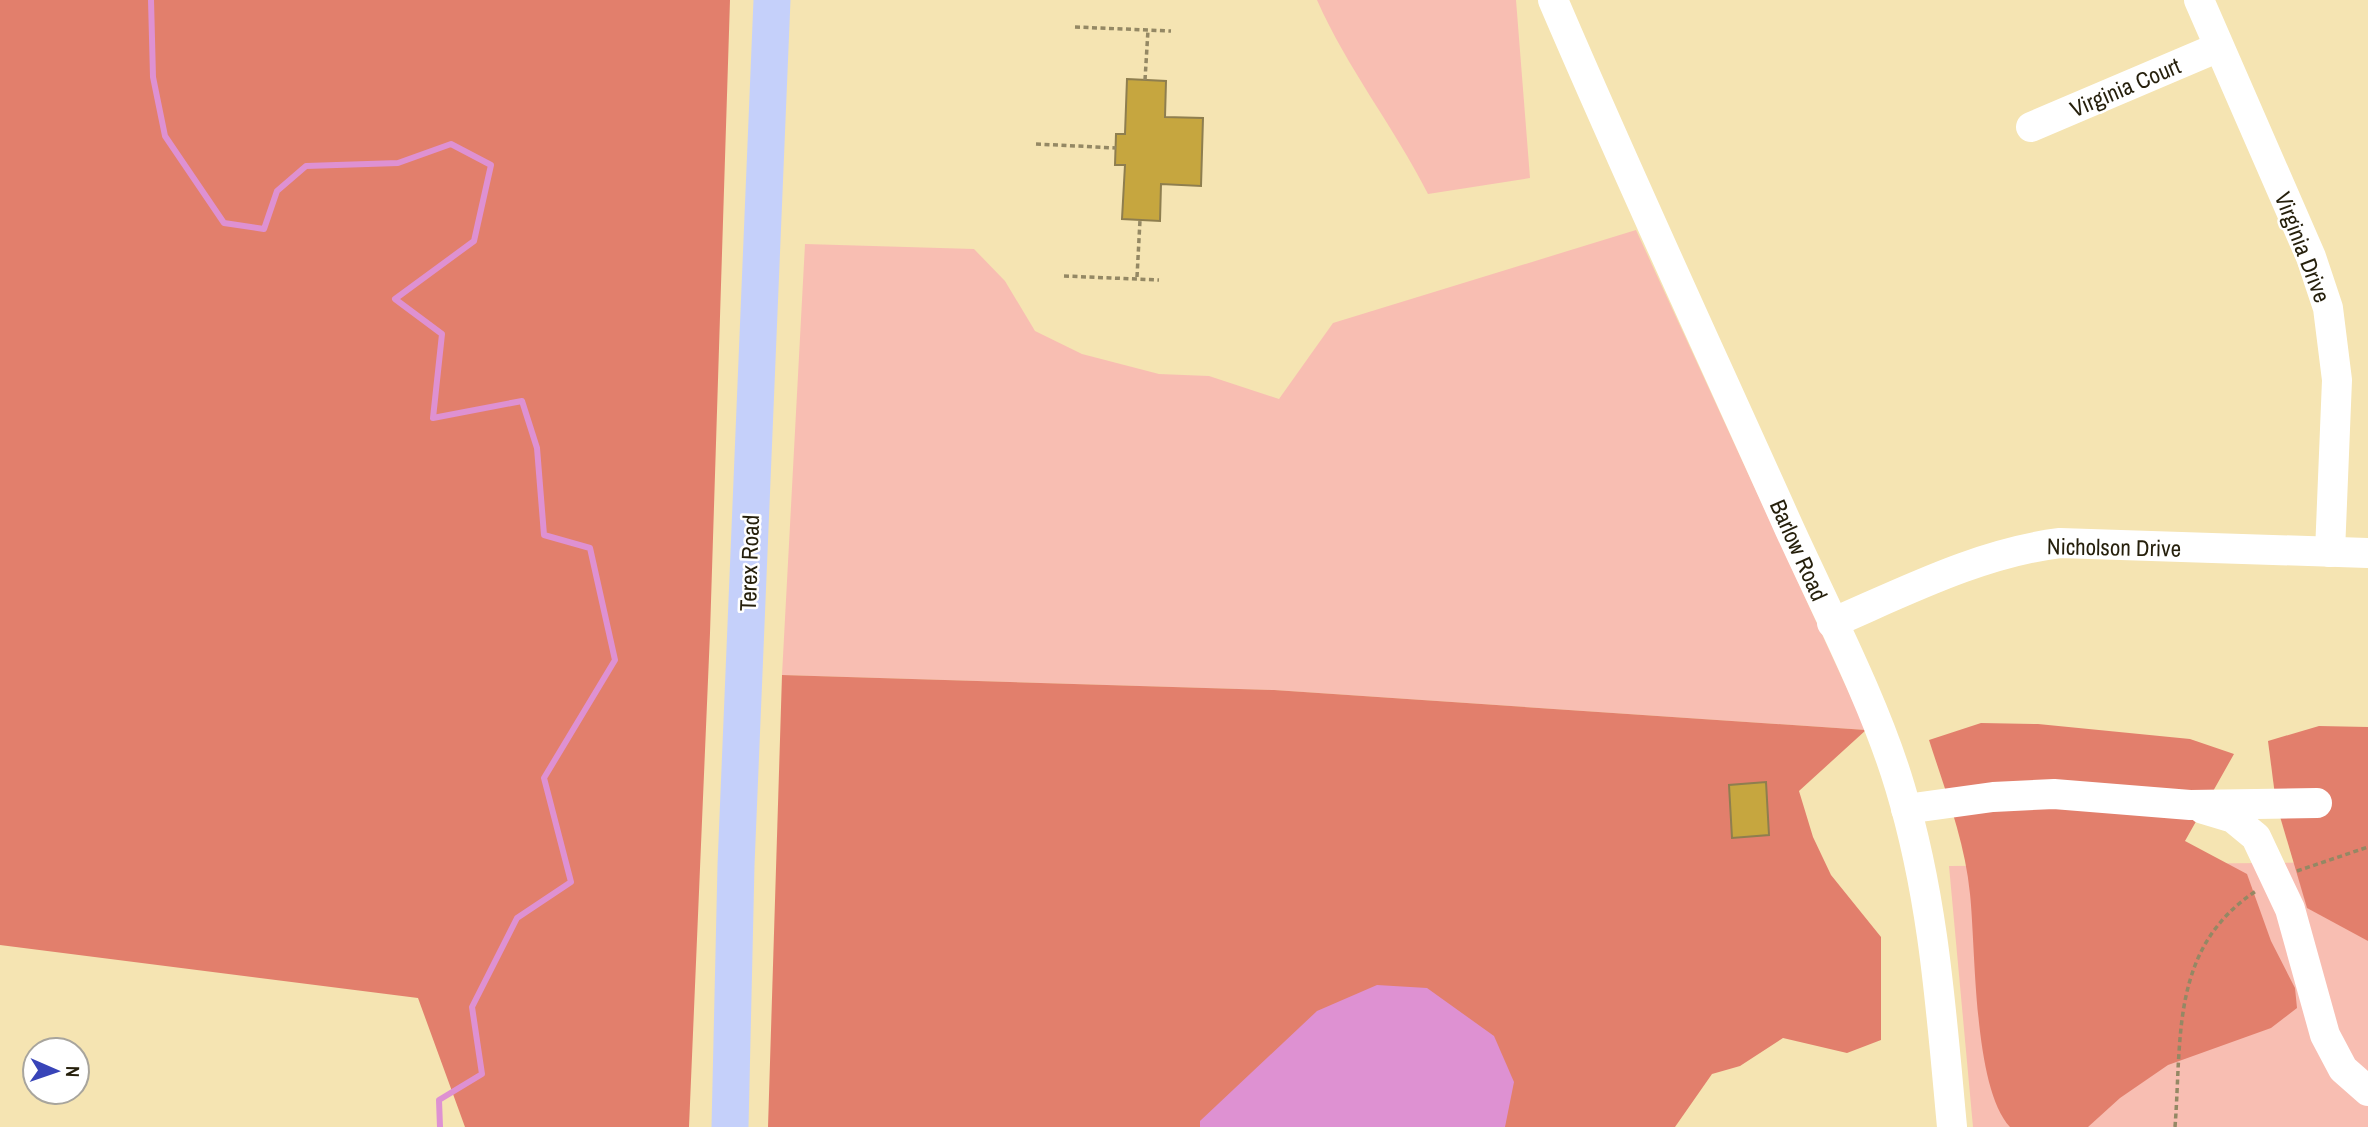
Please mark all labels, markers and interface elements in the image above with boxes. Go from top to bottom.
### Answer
street label: Virginia Court [2065,50,2185,124]
street label: Virginia Drive [2268,187,2338,307]
street label: Barlow Road [1763,494,1835,606]
street label: Terex Road [732,514,766,612]
street label: Nicholson Drive [2047,530,2181,564]
north arrow [21,1036,91,1106]
text: N [60,1066,86,1078]

